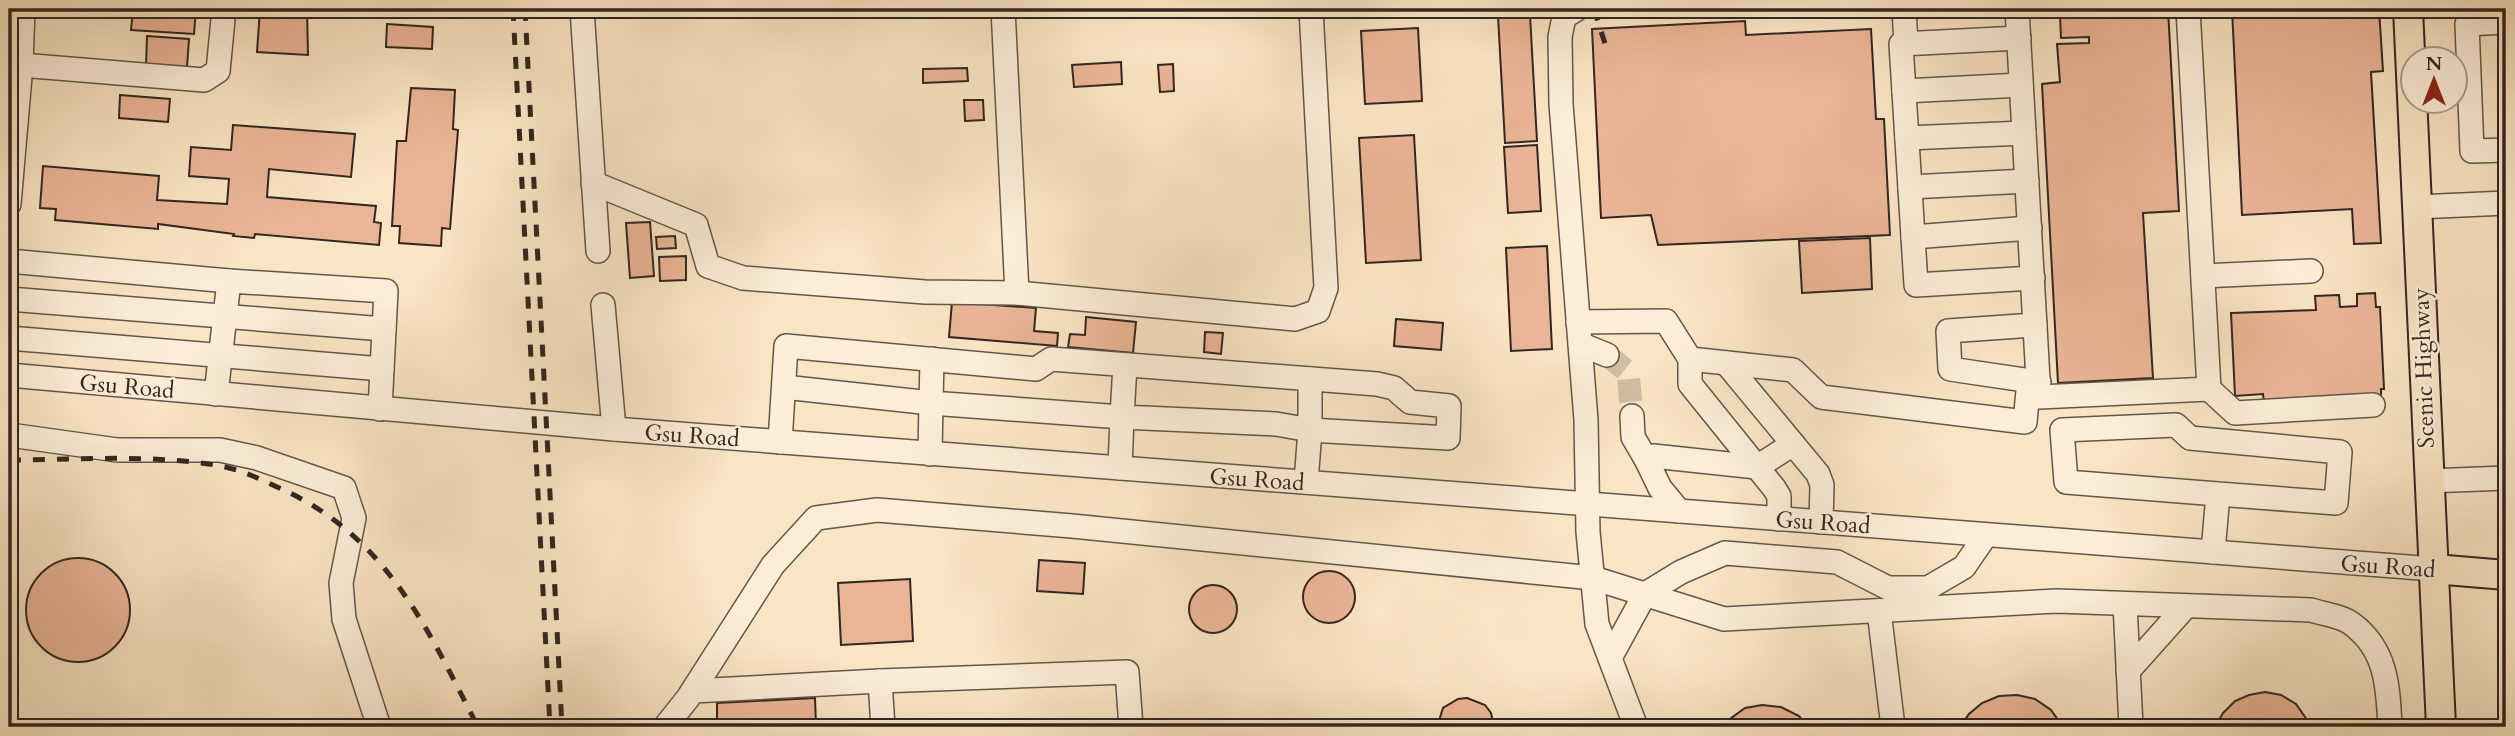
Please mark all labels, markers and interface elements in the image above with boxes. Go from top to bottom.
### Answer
north arrow [2400,46,2470,116]
text: N [2426,51,2443,77]
street label: Scenic Highway [2405,287,2442,449]
street label: Gsu Road [78,367,177,406]
street label: Gsu Road [643,417,741,454]
street label: Gsu Road [1208,461,1306,498]
street label: Gsu Road [1774,504,1872,541]
street label: Gsu Road [2339,548,2437,585]

